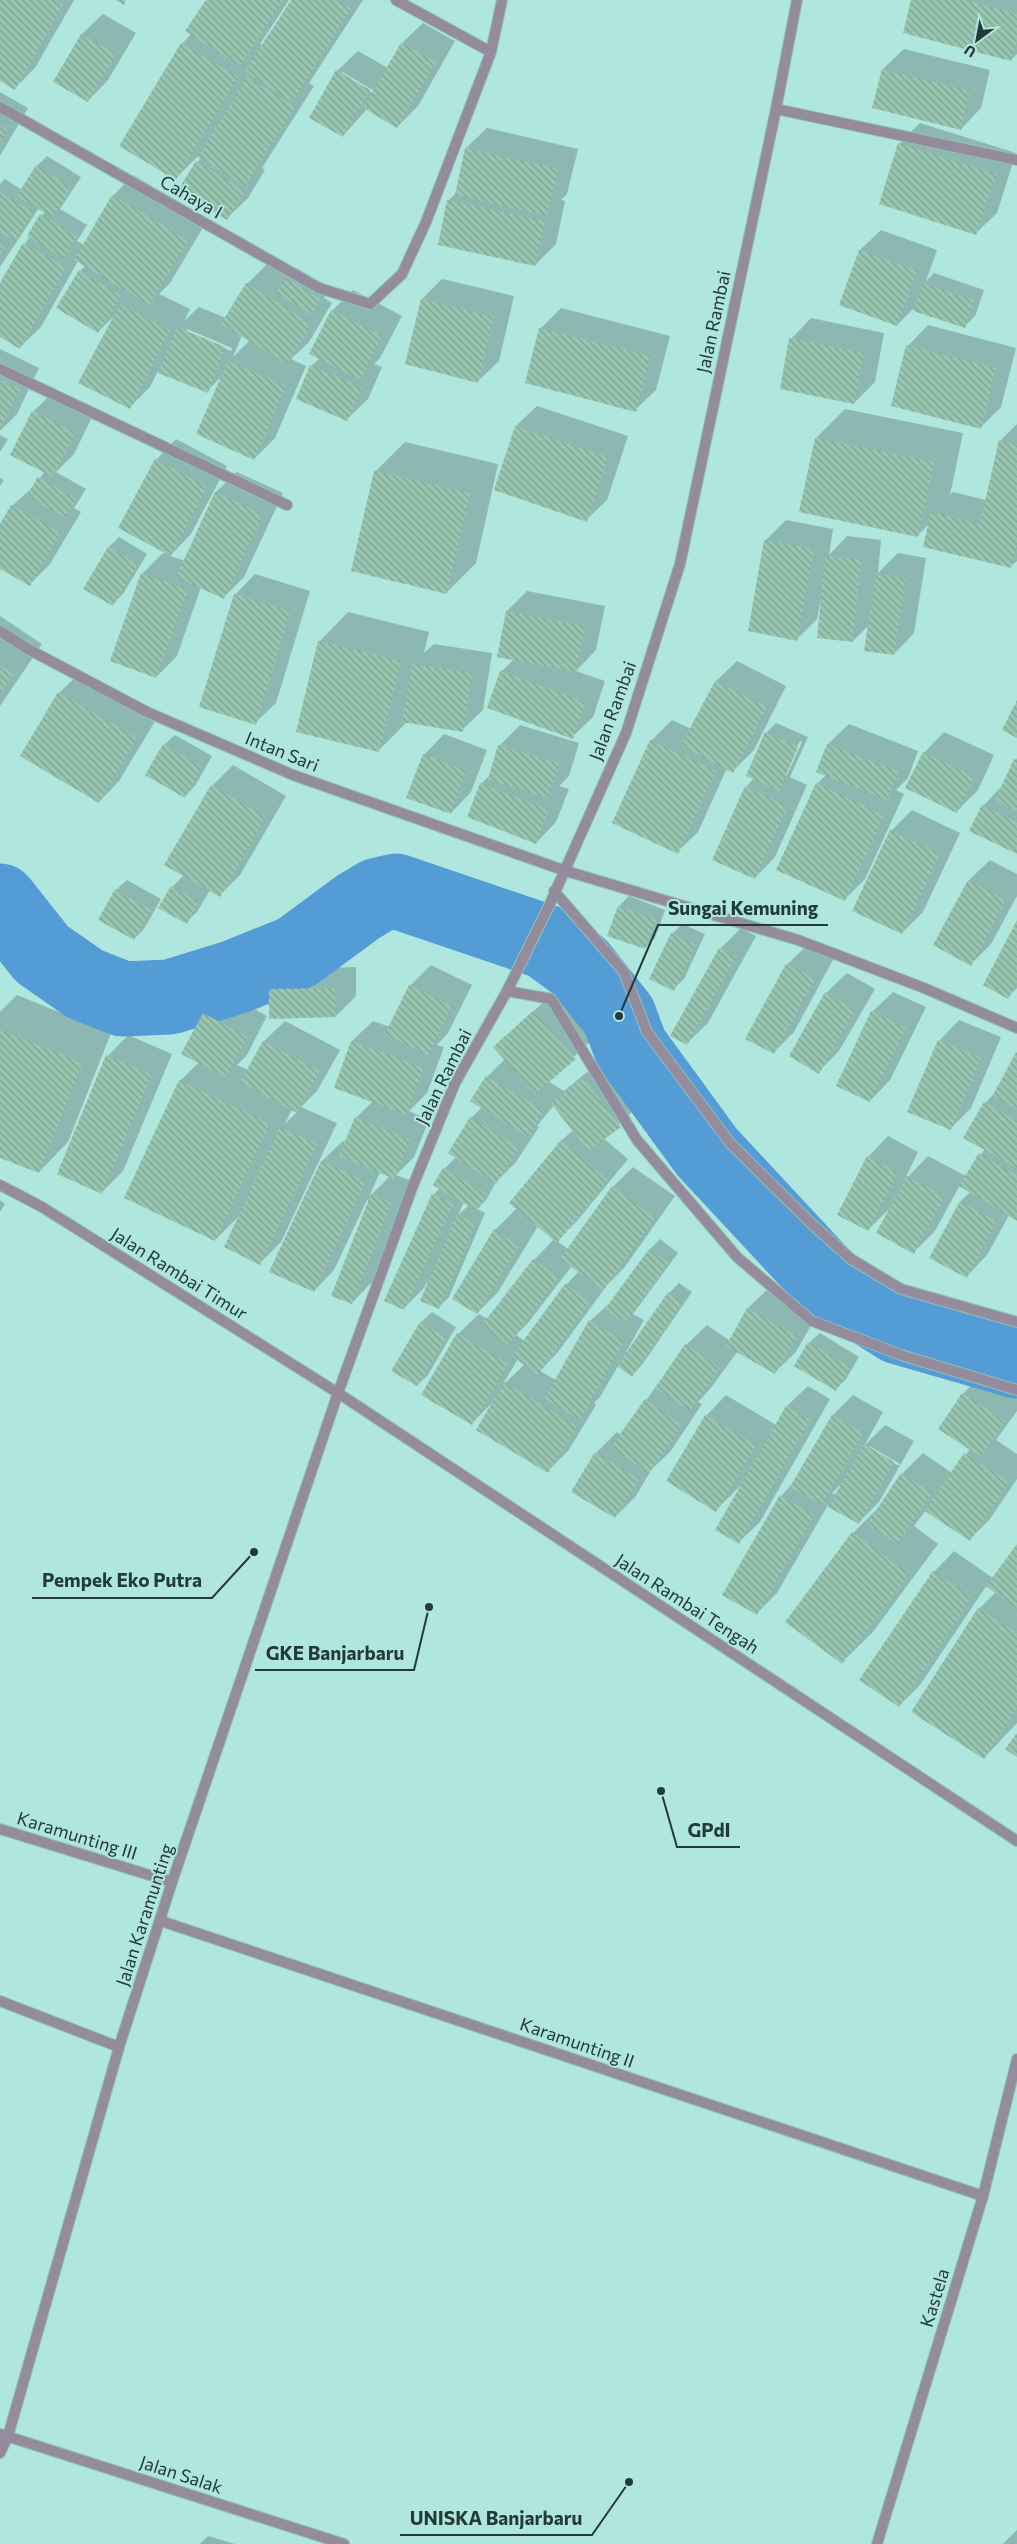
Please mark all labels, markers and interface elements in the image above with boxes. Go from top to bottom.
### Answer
north arrow [952,15,1002,65]
text: U [961,42,979,61]
street label: Cahaya I [156,170,227,223]
street label: Jalan Rambai [691,269,735,375]
street label: Jalan Rambai [584,658,640,763]
street label: Intan Sari [242,726,323,776]
callout: Sungai Kemuning [658,891,828,925]
text: Sungai Kemuning [668,896,819,919]
street label: Jalan Rambai [410,1025,476,1128]
street label: Jalan Rambai Timur [107,1222,252,1324]
street label: Jalan Rambai Tengah [612,1548,764,1658]
callout: Pempek Eko Putra [32,1564,212,1598]
text: Pempek Eko Putra [42,1568,202,1591]
callout: GKE Banjarbaru [255,1636,414,1670]
text: GKE Banjarbaru [266,1641,404,1664]
street label: Karamunting III [14,1806,140,1864]
callout: GPdI [677,1813,740,1847]
text: GPdI [687,1818,731,1841]
street label: Jalan Karamunting [111,1840,178,1989]
street label: Karamunting II [517,2012,637,2072]
street label: Kastela [915,2266,953,2330]
street label: Jalan Salak [137,2450,226,2498]
callout: UNISKA Banjarbaru [400,2501,592,2535]
text: UNISKA Banjarbaru [410,2506,582,2529]

